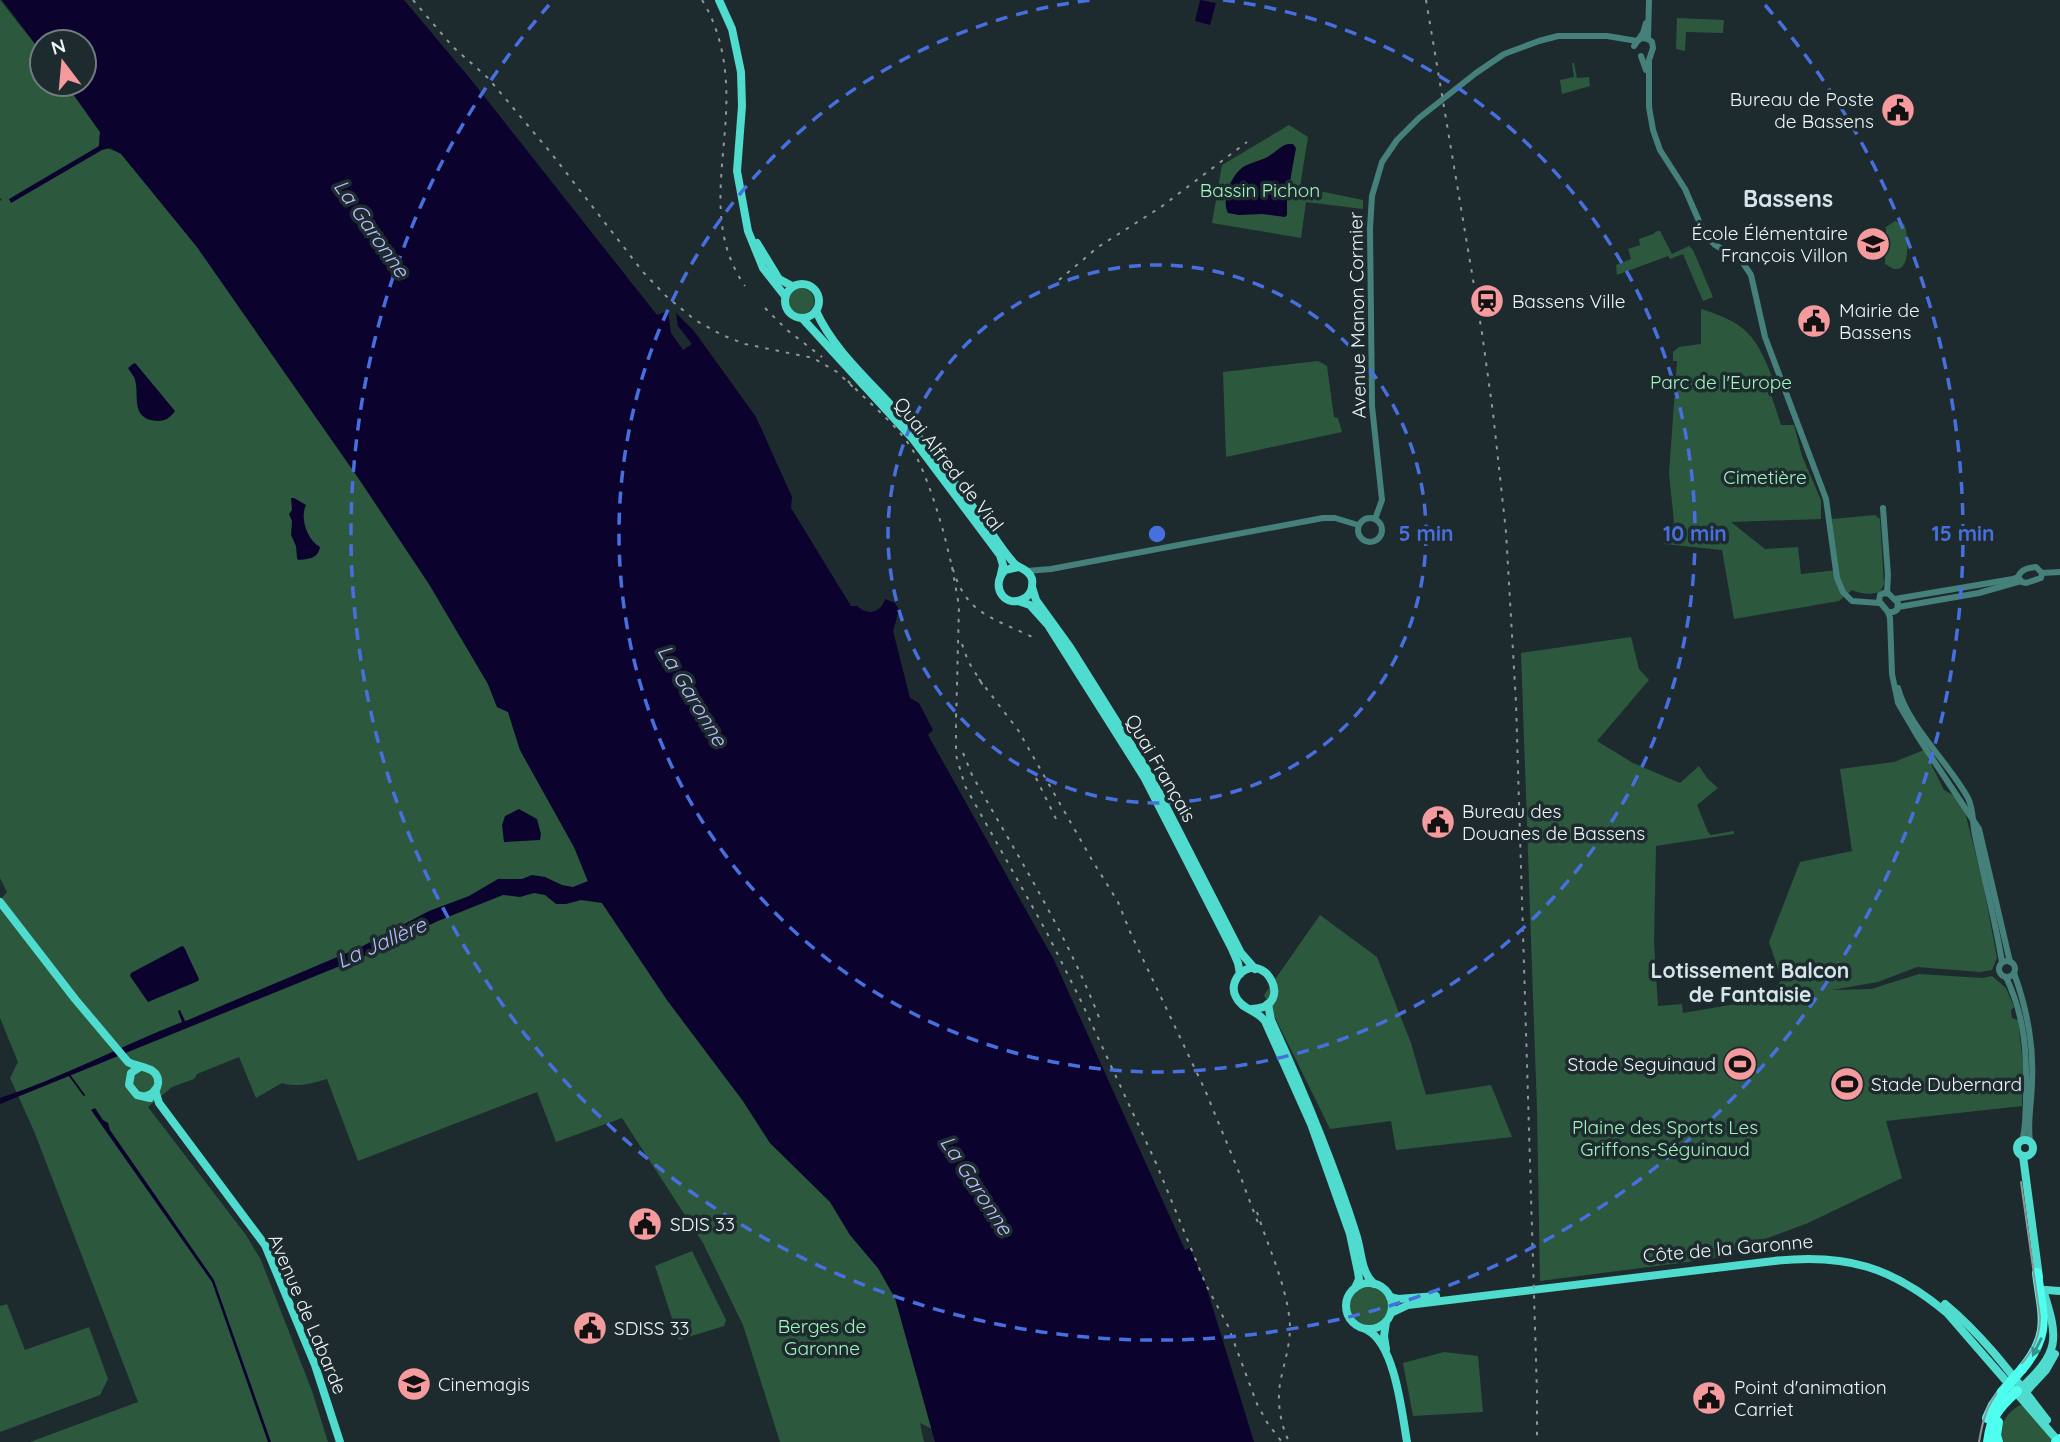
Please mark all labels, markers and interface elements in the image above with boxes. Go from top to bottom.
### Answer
north arrow [28,28,98,98]
text: N [48,33,68,60]
place label: Bureau de Poste de Bassens [1730,87,1874,133]
public building icon: Bureau de Poste de Bassens [1879,91,1917,129]
water label: La Garonne [329,174,416,283]
park label: Bassin Pichon [1200,178,1320,202]
district label: Bassens [1743,184,1833,213]
street label: Avenue Manon Cormier [1343,211,1371,419]
place label: École Élémentaire François Villon [1691,221,1848,267]
school or university icon: École Élémentaire François Villon [1854,225,1892,263]
station icon: Bassens Ville [1468,282,1506,320]
place label: Bassens Ville [1512,289,1626,313]
place label: Mairie de Bassens [1839,298,1920,344]
public building icon: Mairie de Bassens [1795,302,1833,340]
park label: Parc de l'Europe [1650,370,1792,394]
street label: Quai Alfred de Vial [889,392,1009,536]
park label: Cimetière [1723,465,1807,489]
text: 5 min [1399,520,1453,546]
text: 10 min [1663,520,1727,546]
text: 15 min [1932,520,1994,546]
centre of rings [1145,522,1169,546]
water label: La Garonne [653,640,734,751]
street label: Quai Français [1120,710,1202,826]
place label: Bureau des Douanes de Bassens [1462,799,1645,845]
public building icon: Bureau des Douanes de Bassens [1419,803,1457,841]
water label: La Jallère [332,910,431,973]
district label: Lotissement Balcon de Fantaisie [1651,957,1849,1007]
sports icon: Stade Seguinaud [1721,1045,1759,1083]
place label: Stade Seguinaud [1567,1052,1716,1076]
sports icon: Stade Dubernard [1828,1065,1866,1103]
place label: Stade Dubernard [1871,1072,2022,1096]
park label: Plaine des Sports Les Griffons-Séguinaud [1572,1115,1758,1161]
water label: La Garonne [935,1130,1019,1241]
public building icon: SDIS 33 [626,1205,664,1243]
place label: SDIS 33 [670,1212,735,1236]
street label: Côte de la Garonne [1642,1229,1814,1267]
street label: Avenue de Labarde [263,1230,353,1398]
public building icon: SDISS 33 [571,1309,609,1347]
park label: Berges de Garonne [778,1314,866,1360]
place label: SDISS 33 [614,1316,690,1340]
one-way arrow [2031,1337,2042,1357]
school or university icon: Cinemagis [395,1365,433,1403]
place label: Cinemagis [438,1372,530,1396]
place label: Point d'animation Carriet [1734,1375,1887,1421]
public building icon: Point d'animation Carriet [1690,1379,1728,1417]

